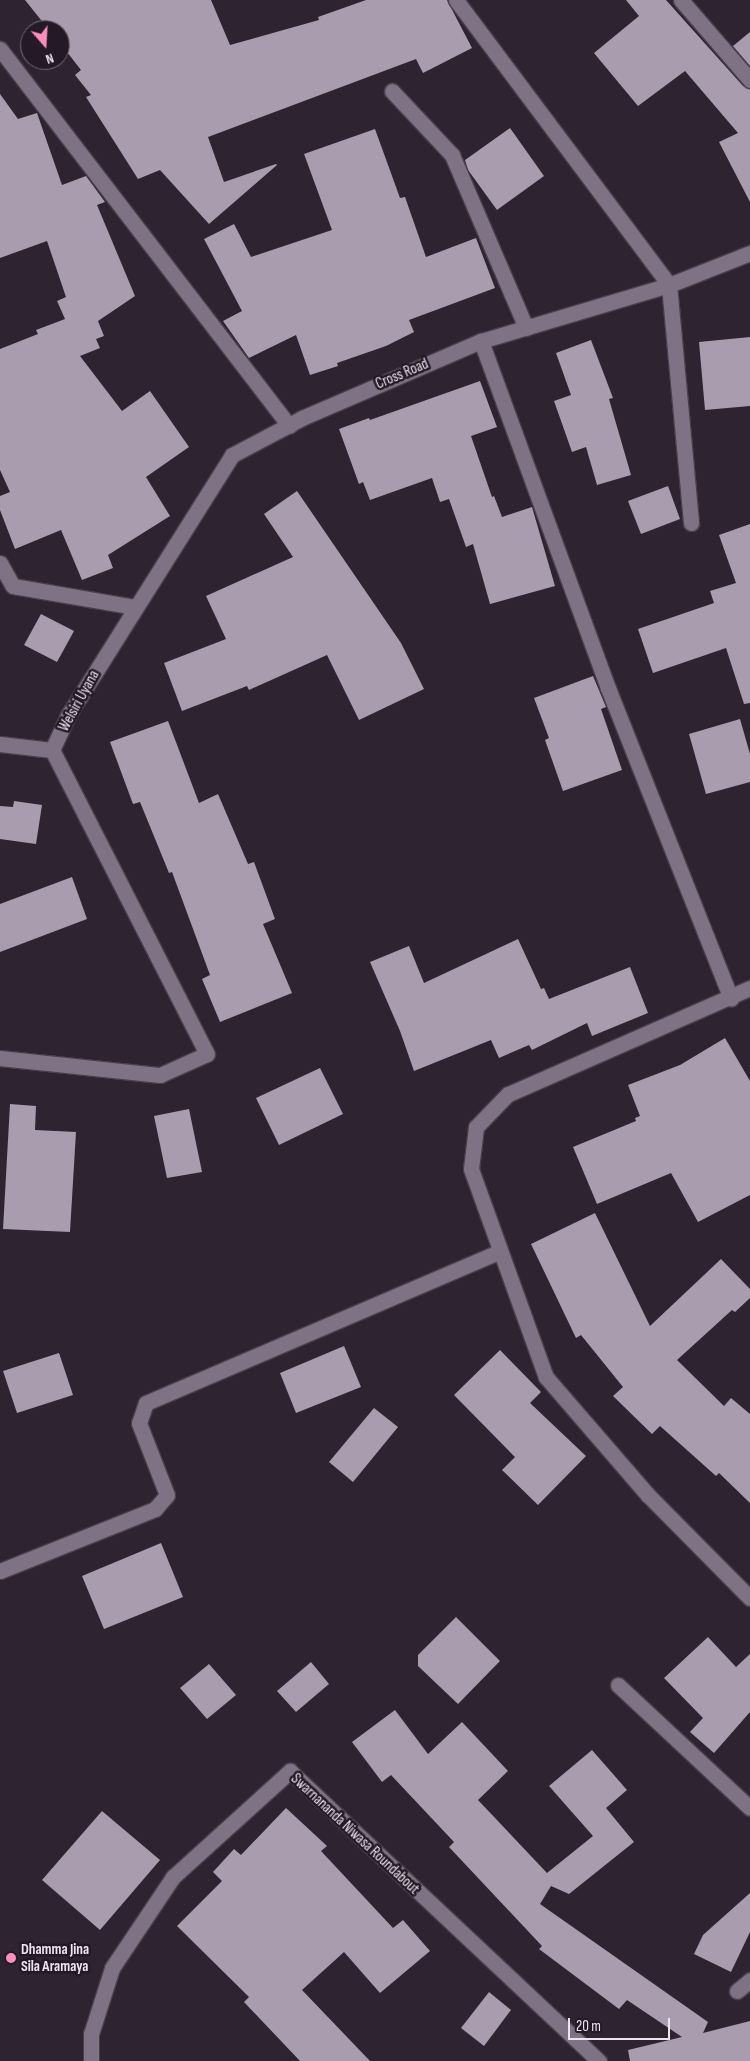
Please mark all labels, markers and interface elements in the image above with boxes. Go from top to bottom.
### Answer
north arrow [20,20,70,70]
text: N [43,49,56,68]
street label: Cross Road [373,355,431,393]
street label: Welsiri Uyana [55,667,103,735]
street label: Swarnananda Niwasa Roundabout [287,1770,423,1898]
place label: Dhamma Jina Sila Aramaya [21,1940,89,1975]
marker: Dhamma Jina Sila Aramaya [5,1952,17,1964]
scale bar [570,2008,672,2040]
text: 20 m [576,2017,601,2036]

